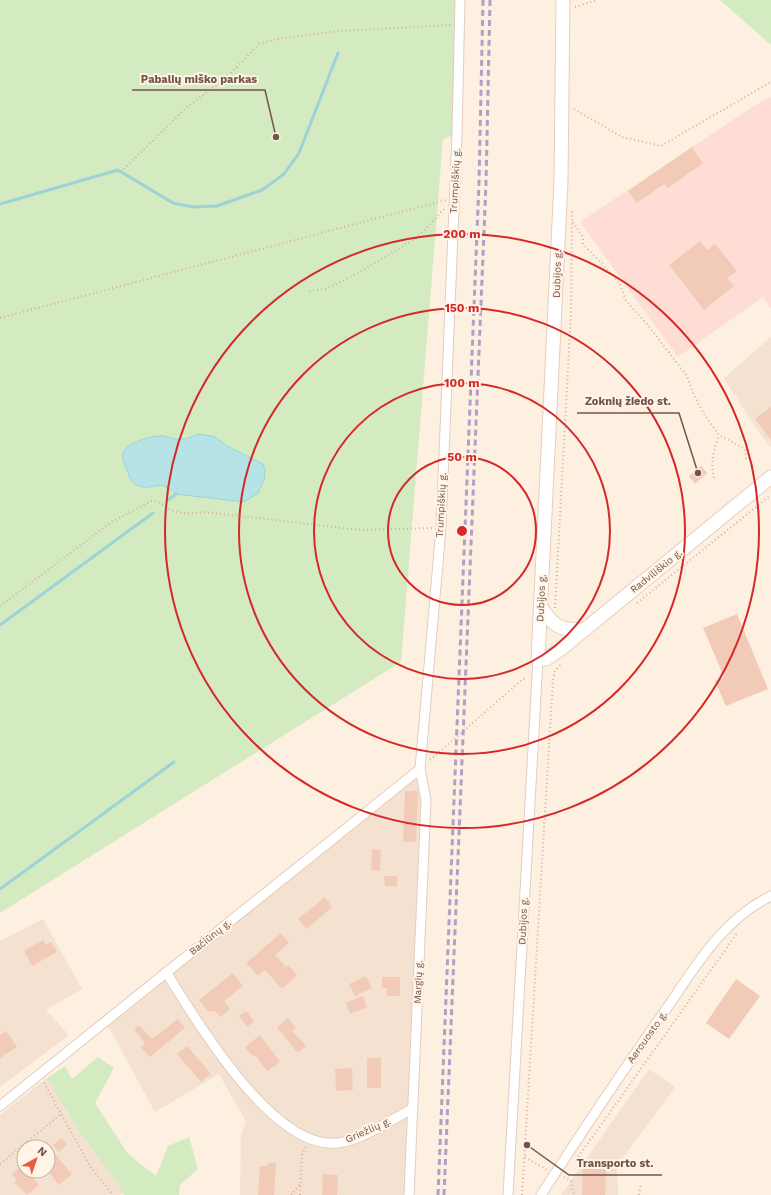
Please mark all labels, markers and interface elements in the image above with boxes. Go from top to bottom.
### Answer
callout: Pabalių miško parkas [132,67,265,90]
text: Pabalių miško parkas [141,73,257,86]
street label: Trumpiškių g. [448,148,462,214]
text: 200 m [443,227,481,241]
street label: Dubijos g. [551,250,563,298]
text: 150 m [445,301,479,315]
text: 100 m [444,376,480,390]
callout: Zoknių žiedo st. [577,390,679,413]
text: Zoknių žiedo st. [585,395,671,408]
text: 50 m [447,450,477,464]
street label: Trumpiškių g. [434,472,448,538]
centre of rings [455,524,469,538]
street label: Radviliškio g. [628,547,684,595]
street label: Dubijos g. [534,574,548,622]
street label: Dubijos g. [516,897,530,945]
street label: Bačiūnų g. [187,917,233,957]
street label: Margių g. [412,960,424,1004]
street label: Aerouosto g. [625,1009,669,1065]
street label: Griežlių g. [344,1115,392,1145]
north arrow [16,1139,56,1179]
text: N [35,1144,49,1159]
callout: Transporto st. [569,1152,662,1175]
text: Transporto st. [577,1157,653,1170]

